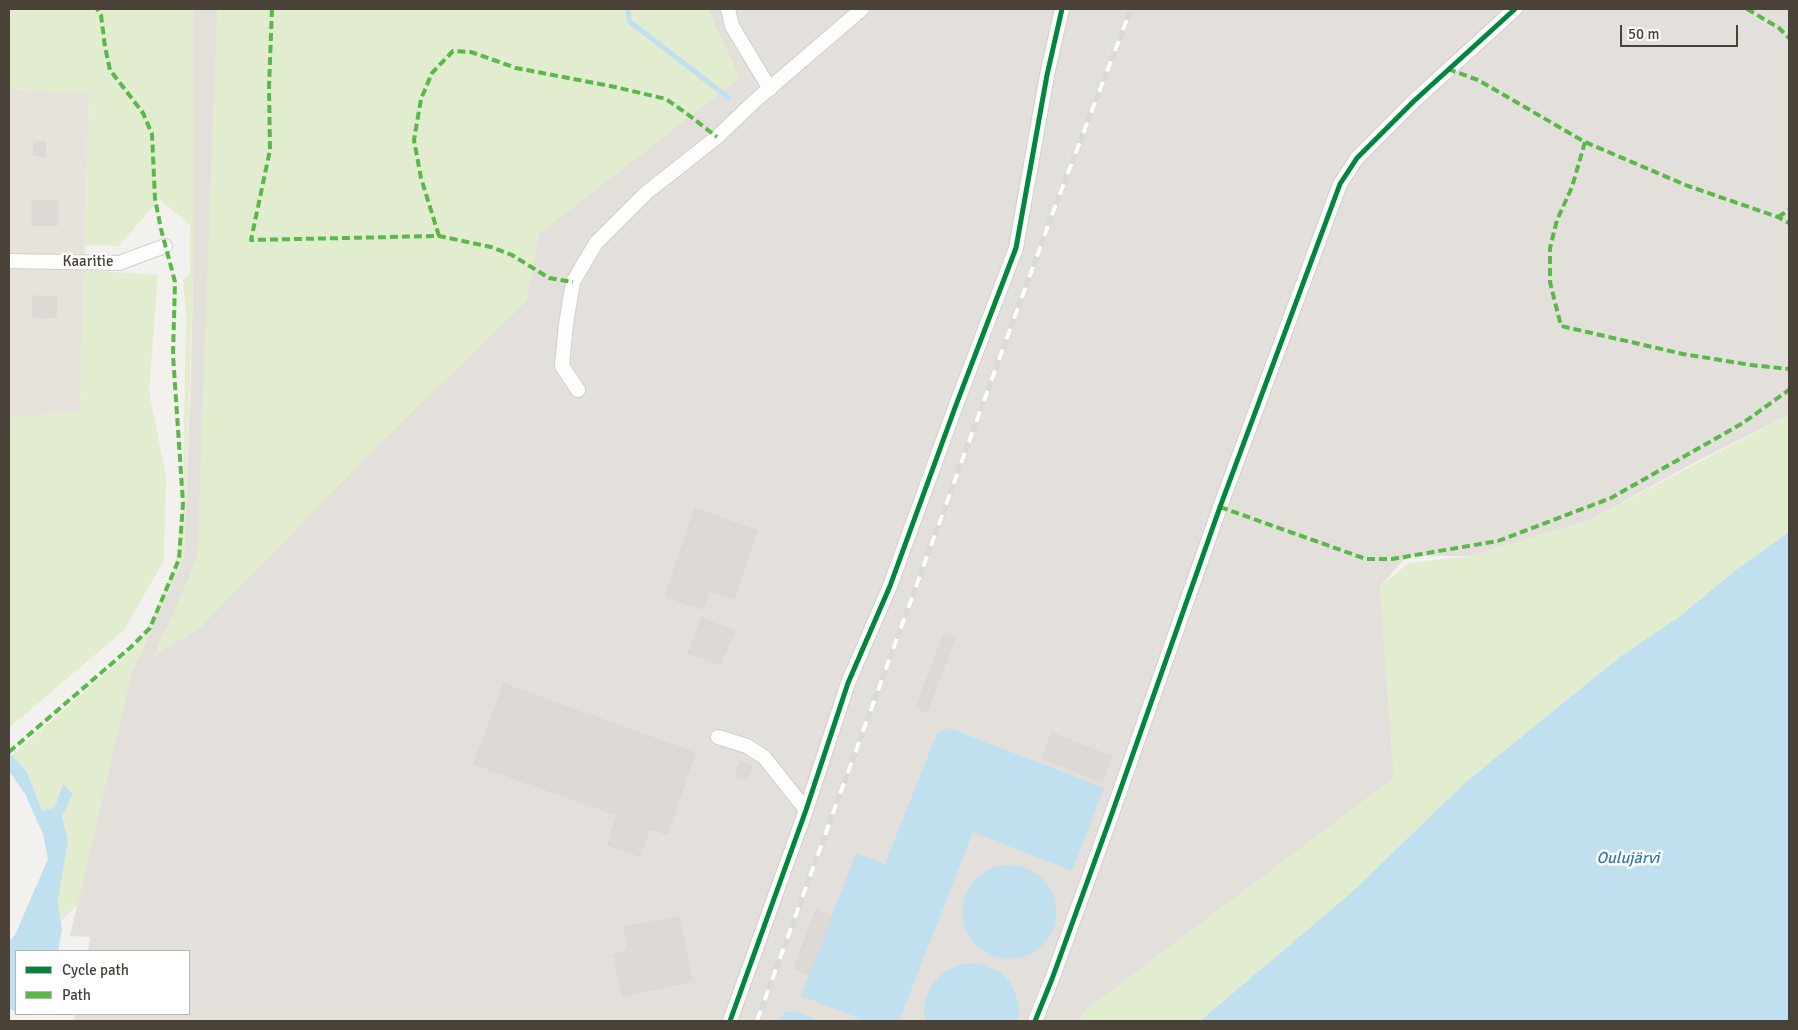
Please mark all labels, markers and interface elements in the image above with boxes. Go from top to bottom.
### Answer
scale bar [1623,15,1740,47]
text: 50 m [1628,25,1659,43]
street label: Kaaritie [63,253,113,271]
water label: Oulujärvi [1597,849,1659,869]
legend [15,950,190,1015]
text: Cycle path [62,961,129,979]
text: Path [62,986,91,1004]

